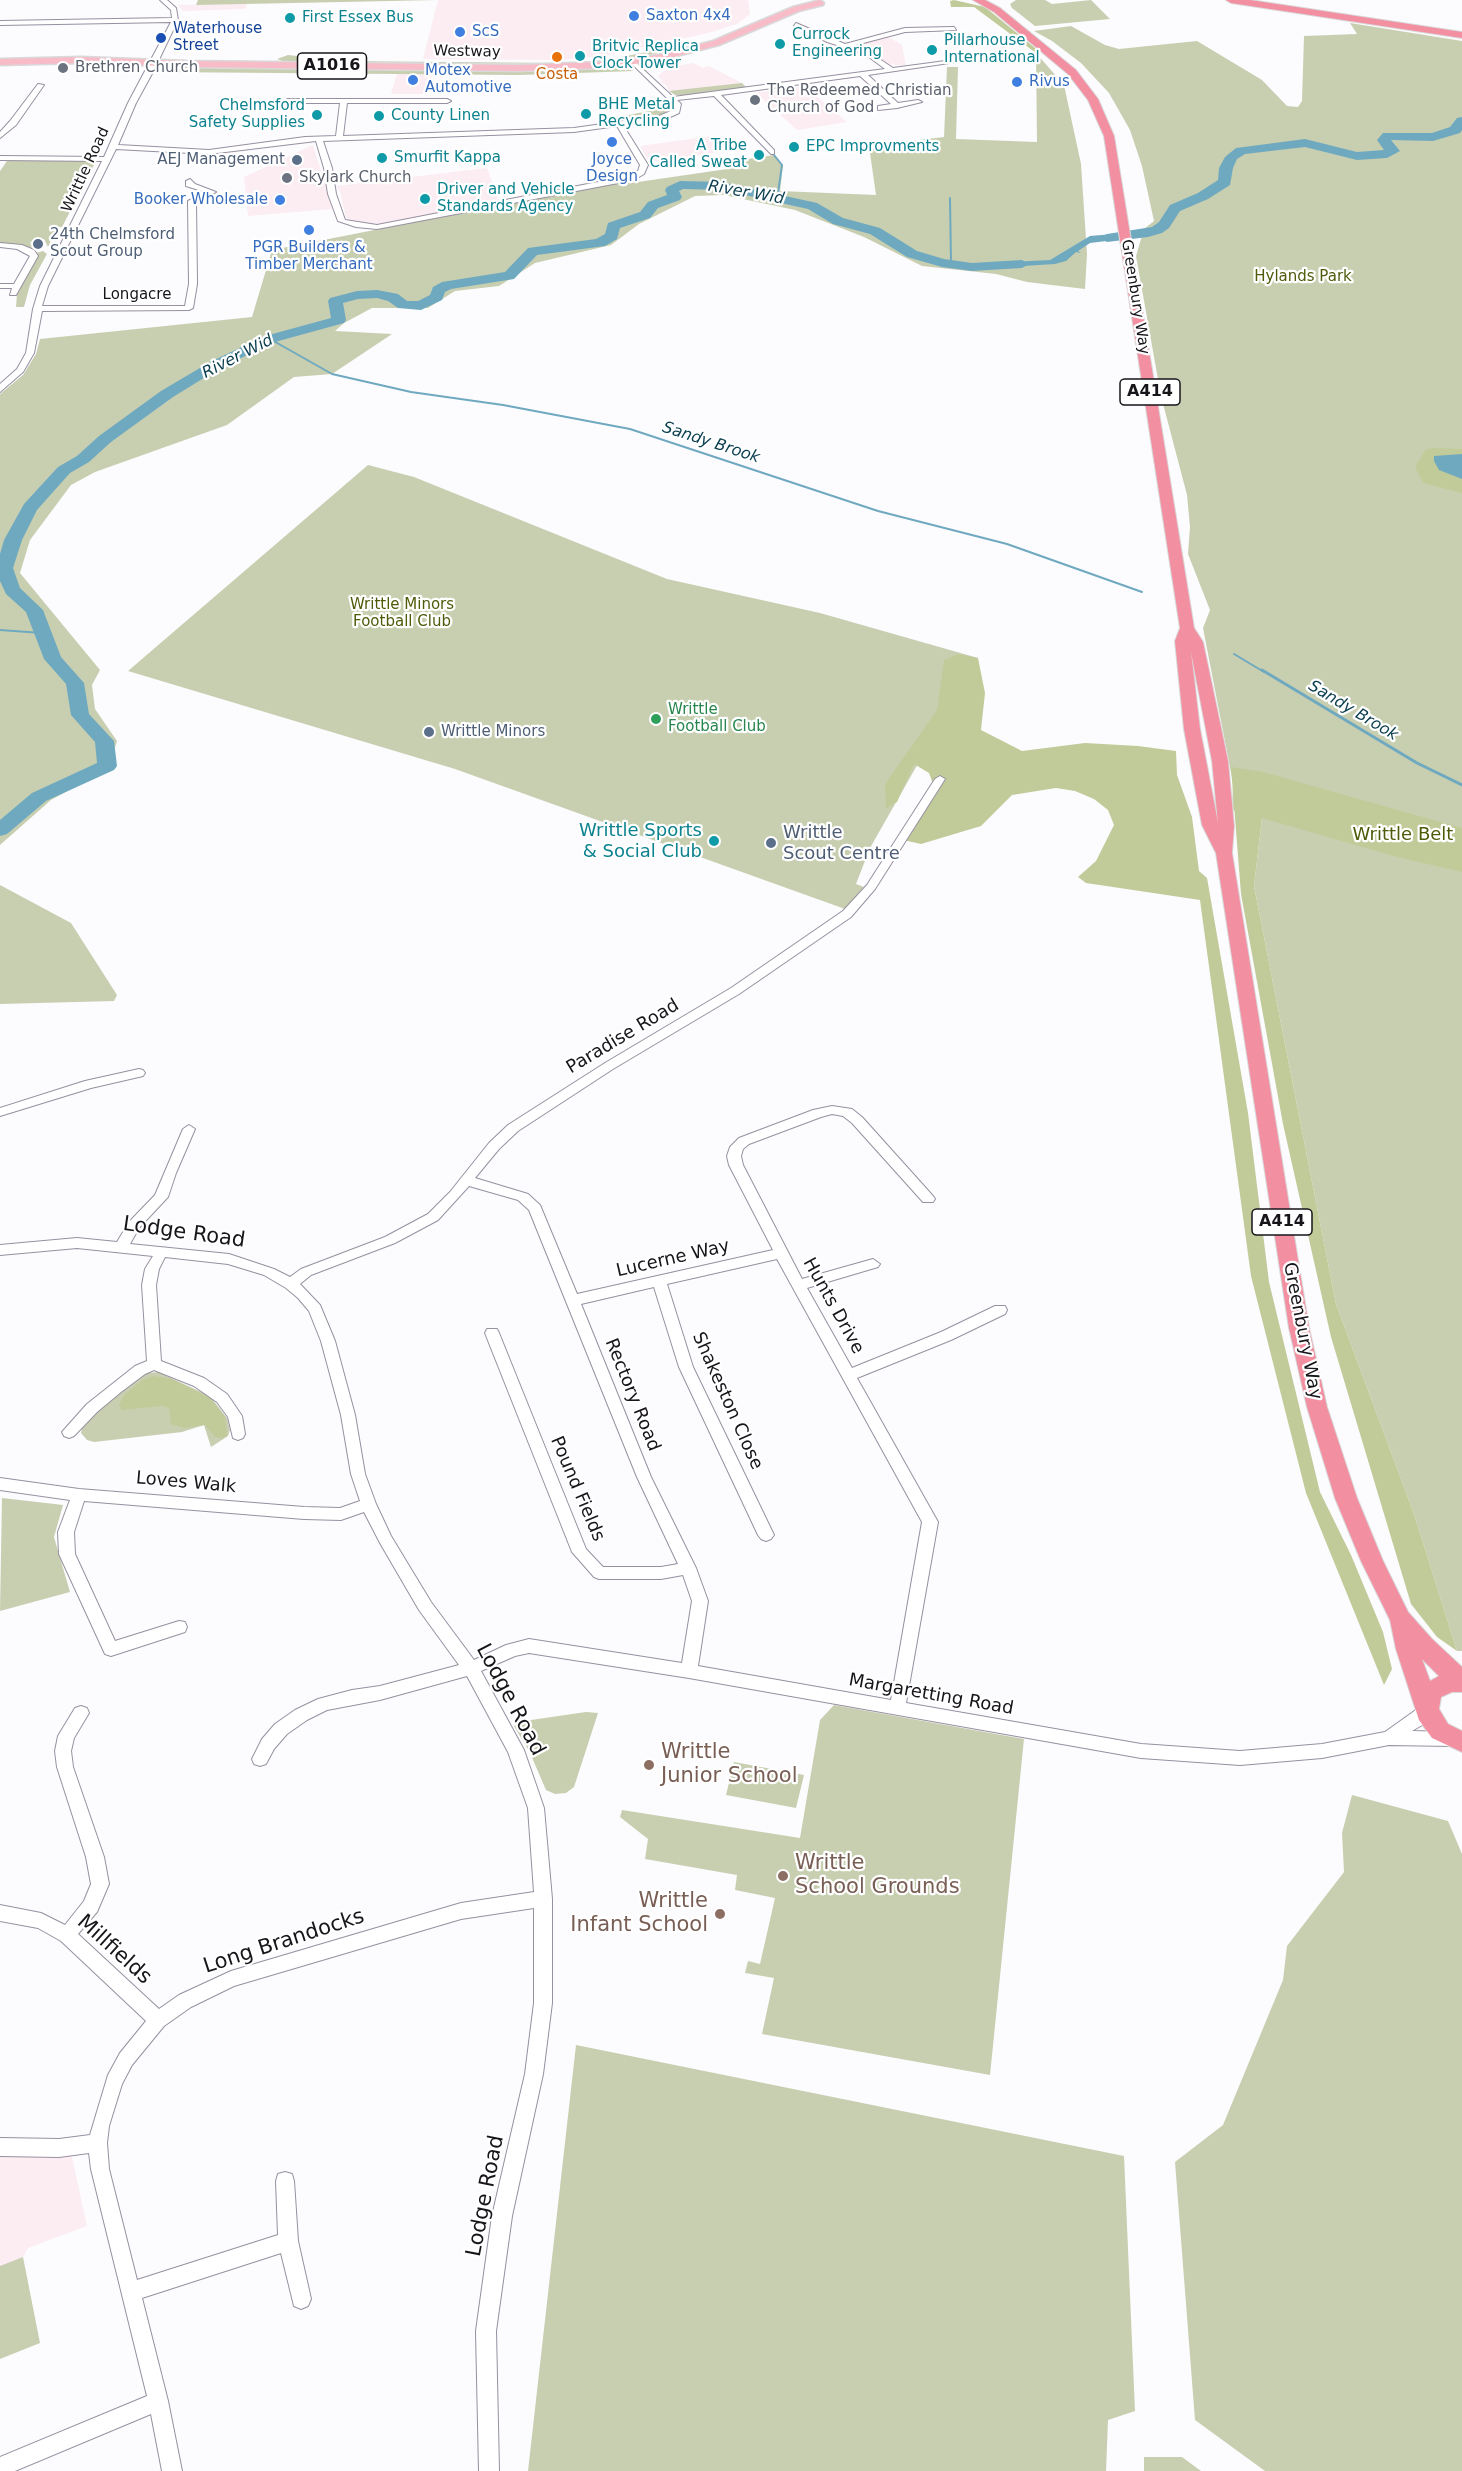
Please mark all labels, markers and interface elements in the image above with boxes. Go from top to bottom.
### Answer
place label: Saxton 4x4 [646,7,731,25]
place label: First Essex Bus [302,9,414,27]
marker: Saxton 4x4 [627,9,641,23]
marker: First Essex Bus [283,11,297,25]
place label: Waterhouse Street [173,20,262,55]
place label: ScS [472,23,499,41]
marker: ScS [453,25,467,39]
place label: Currock Engineering [792,26,882,61]
marker: Waterhouse Street [154,31,168,45]
place label: Pillarhouse International [944,32,1040,67]
marker: Currock Engineering [773,37,787,51]
place label: Britvic Replica Clock Tower [592,38,699,73]
street label: Westway [433,42,501,62]
marker: Pillarhouse International [925,43,939,57]
marker: Britvic Replica Clock Tower [573,49,587,63]
marker: Costa [550,50,564,64]
road number: A1016 [298,53,366,79]
place label: Brethren Church [75,59,198,77]
marker: Brethren Church [56,61,70,75]
place label: Motex Automotive [425,62,512,97]
place label: Costa [536,66,578,84]
marker: Motex Automotive [406,73,420,87]
place label: Rivus [1029,73,1070,91]
marker: Rivus [1010,75,1024,89]
place label: The Redeemed Christian Church of God [767,82,952,117]
marker: The Redeemed Christian Church of God [748,93,762,107]
place label: BHE Metal Recycling [598,96,675,131]
place label: Chelmsford Safety Supplies [189,97,305,132]
place label: County Linen [391,107,490,125]
marker: BHE Metal Recycling [579,107,593,121]
marker: Chelmsford Safety Supplies [310,108,324,122]
marker: County Linen [372,109,386,123]
street label: Writtle Road [58,124,114,216]
marker: Joyce Design [605,135,619,149]
place label: A Tribe Called Sweat [649,137,747,172]
place label: EPC Improvments [806,138,939,156]
marker: EPC Improvments [787,140,801,154]
marker: A Tribe Called Sweat [752,148,766,162]
place label: Smurfit Kappa [394,149,501,167]
place label: AEJ Management [157,151,285,169]
marker: Smurfit Kappa [375,151,389,165]
place label: Joyce Design [586,151,638,186]
marker: AEJ Management [290,153,304,167]
place label: Skylark Church [299,169,412,187]
marker: Skylark Church [280,171,294,185]
water label: River Wid [706,177,786,209]
place label: Driver and Vehicle Standards Agency [437,181,575,216]
place label: Booker Wholesale [134,191,268,209]
marker: Driver and Vehicle Standards Agency [418,192,432,206]
marker: Booker Wholesale [273,193,287,207]
marker: PGR Builders & Timber Merchant [302,223,316,237]
place label: 24th Chelmsford Scout Group [50,226,175,261]
marker: 24th Chelmsford Scout Group [31,237,45,251]
street label: Greenbury Way [1117,238,1153,356]
place label: PGR Builders & Timber Merchant [245,239,373,274]
park label: Hylands Park [1254,268,1352,286]
street label: Longacre [103,286,171,304]
water label: River Wid [199,331,277,383]
road number: A414 [1120,379,1180,405]
water label: Sandy Brook [660,418,762,468]
park label: Writtle Minors Football Club [350,596,454,631]
water label: Sandy Brook [1305,677,1401,745]
place label: Writtle Football Club [668,701,766,736]
marker: Writtle Football Club [649,712,663,726]
place label: Writtle Minors [441,723,545,741]
marker: Writtle Minors [422,725,436,739]
place label: Writtle Sports & Social Club [579,820,702,862]
place label: Writtle Scout Centre [783,822,900,864]
park label: Writtle Belt [1353,824,1453,846]
marker: Writtle Sports & Social Club [707,834,721,848]
marker: Writtle Scout Centre [764,836,778,850]
street label: Paradise Road [563,995,683,1079]
road number: A414 [1252,1209,1312,1235]
street label: Lodge Road [121,1212,247,1254]
street label: Lucerne Way [614,1235,732,1283]
street label: Hunts Drive [798,1254,868,1358]
street label: Greenbury Way [1278,1260,1326,1402]
street label: Shakeston Close [687,1329,767,1473]
street label: Rectory Road [600,1335,664,1455]
street label: Pound Fields [545,1433,609,1545]
street label: Loves Walk [135,1468,237,1498]
street label: Lodge Road [470,1640,550,1760]
street label: Margaretting Road [847,1670,1015,1720]
place label: Writtle Junior School [661,1740,798,1790]
marker: Writtle Junior School [642,1758,656,1772]
place label: Writtle School Grounds [795,1851,960,1901]
marker: Writtle School Grounds [776,1869,790,1883]
place label: Writtle Infant School [570,1889,708,1939]
street label: Long Brandocks [200,1904,368,1980]
marker: Writtle Infant School [713,1907,727,1921]
street label: Millfields [71,1910,157,1990]
street label: Lodge Road [462,2133,510,2259]

